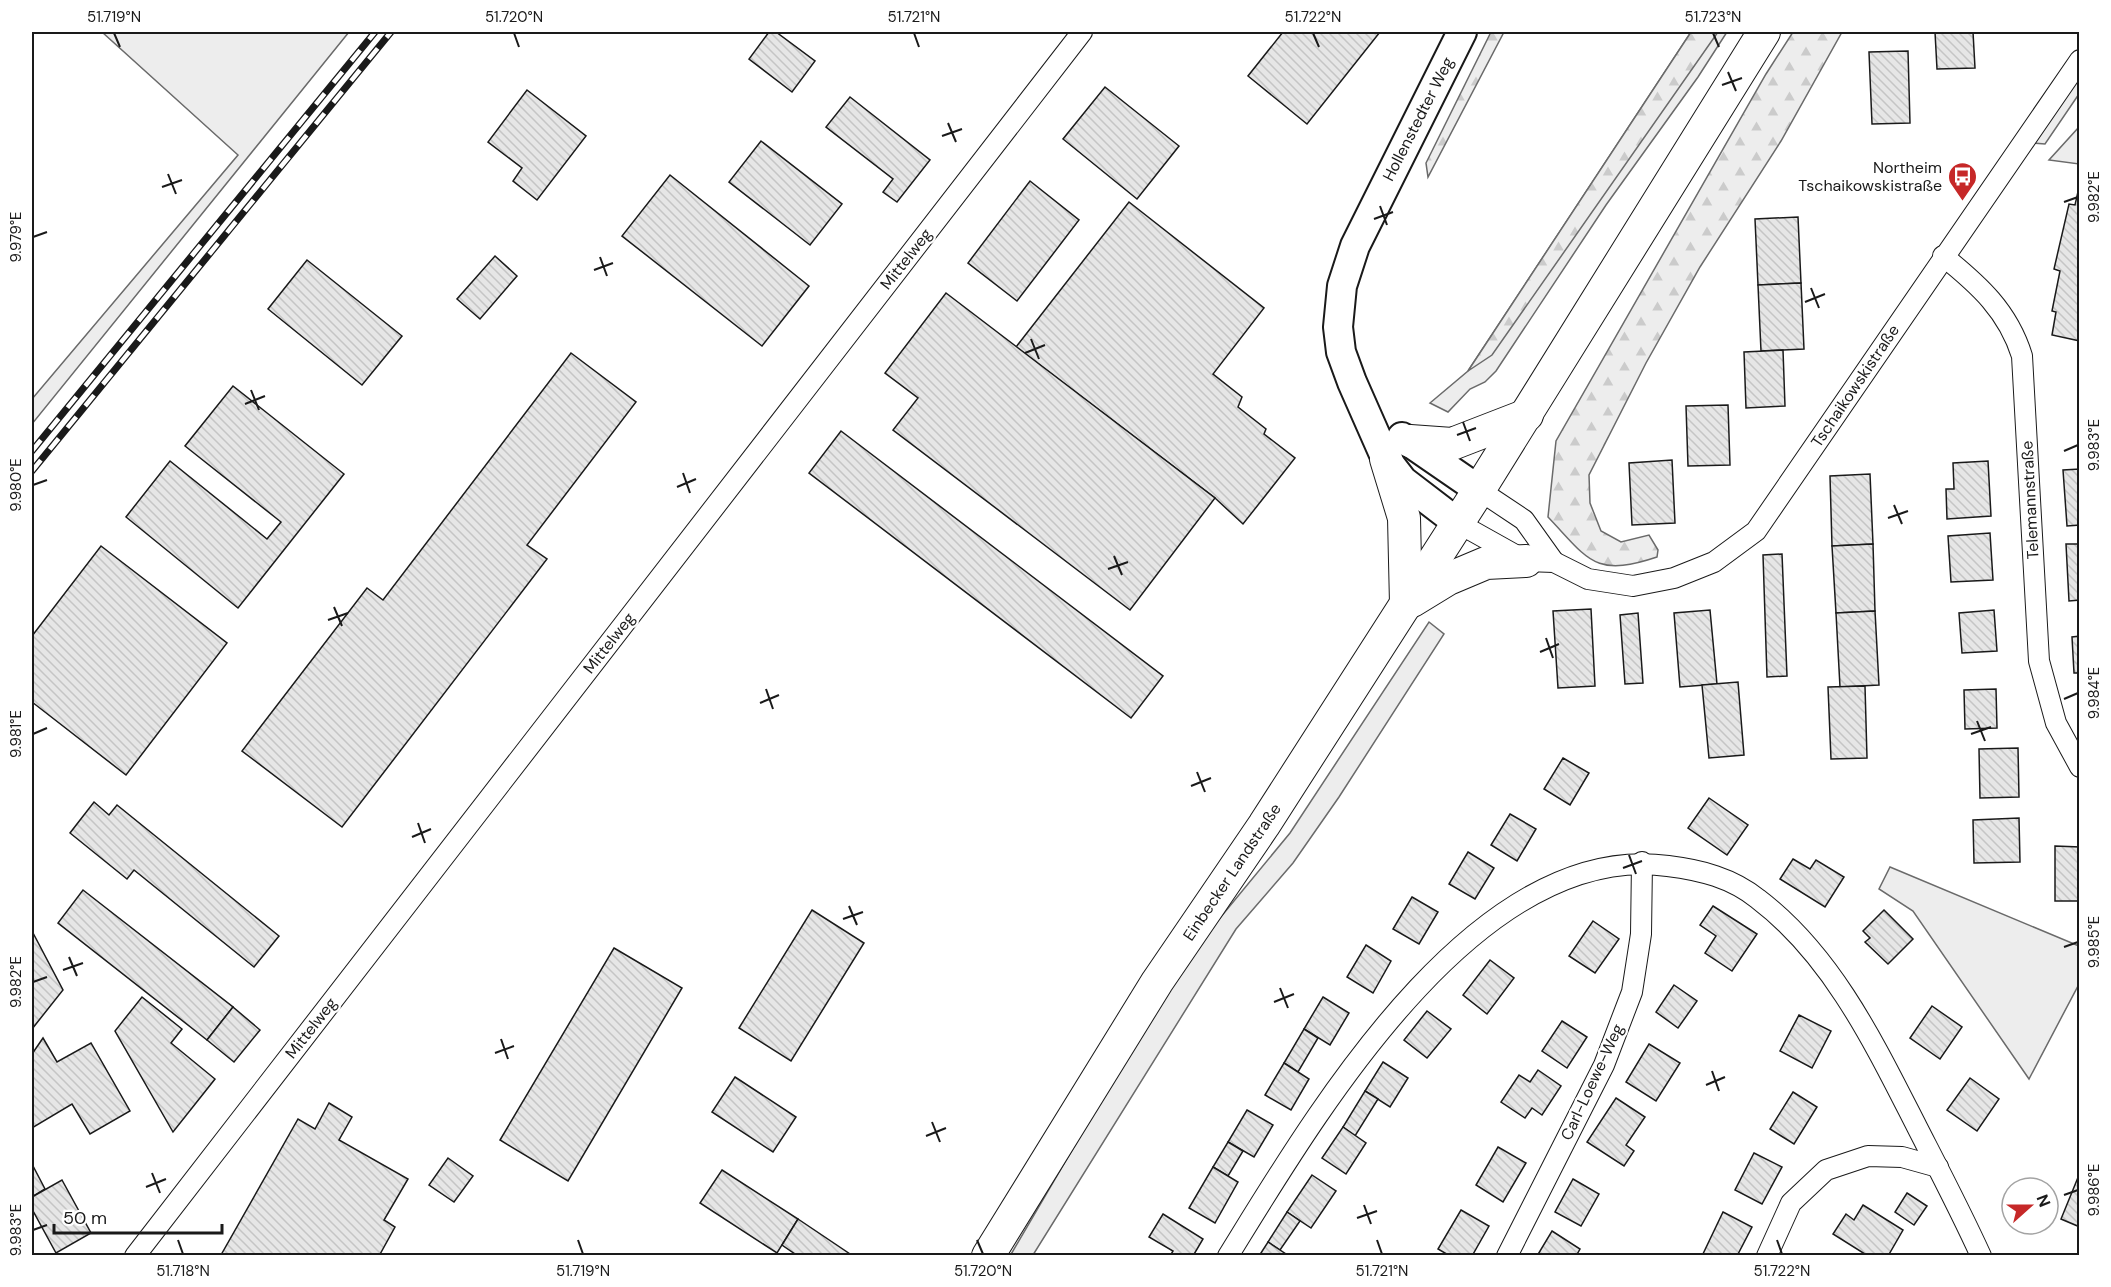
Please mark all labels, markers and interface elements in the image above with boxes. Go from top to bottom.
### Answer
text: 51.719°N [87,7,141,27]
text: 51.720°N [485,7,543,27]
text: 51.721°N [888,7,940,27]
text: 51.722°N [1285,7,1341,27]
text: 51.723°N [1685,7,1742,27]
street label: Hollenstedter Weg [1378,53,1458,185]
place label: Northeim Tschaikowskistraße [1798,157,1942,196]
bus stop icon: Northeim Tschaikowskistraße [1947,160,1979,202]
text: 9.982°E [2084,171,2104,223]
text: 9.979°E [6,211,26,263]
street label: Mittelweg [876,224,937,294]
street label: Tschaikowskistraße [1806,321,1904,451]
text: 9.983°E [2084,419,2104,471]
street label: Telemannstraße [2016,440,2044,560]
text: 9.980°E [6,458,26,512]
street label: Mittelweg [579,608,640,678]
text: 9.984°E [2084,667,2104,719]
text: 9.981°E [6,710,26,758]
street label: Einbecker Landstraße [1178,799,1286,945]
text: 9.985°E [2084,916,2104,968]
text: 9.982°E [6,956,26,1008]
street label: Mittelweg [281,993,342,1063]
street label: Carl-Loewe-Weg [1556,1020,1628,1144]
text: 9.986°E [2084,1164,2104,1216]
north arrow [2000,1176,2060,1236]
text: N [2032,1192,2055,1210]
scale bar [54,1197,222,1235]
text: 9.983°E [6,1204,26,1256]
text: 50 m [63,1206,107,1230]
text: 51.718°N [156,1261,210,1281]
text: 51.719°N [556,1261,610,1281]
text: 51.720°N [954,1261,1012,1281]
text: 51.721°N [1356,1261,1408,1281]
text: 51.722°N [1754,1261,1810,1281]

